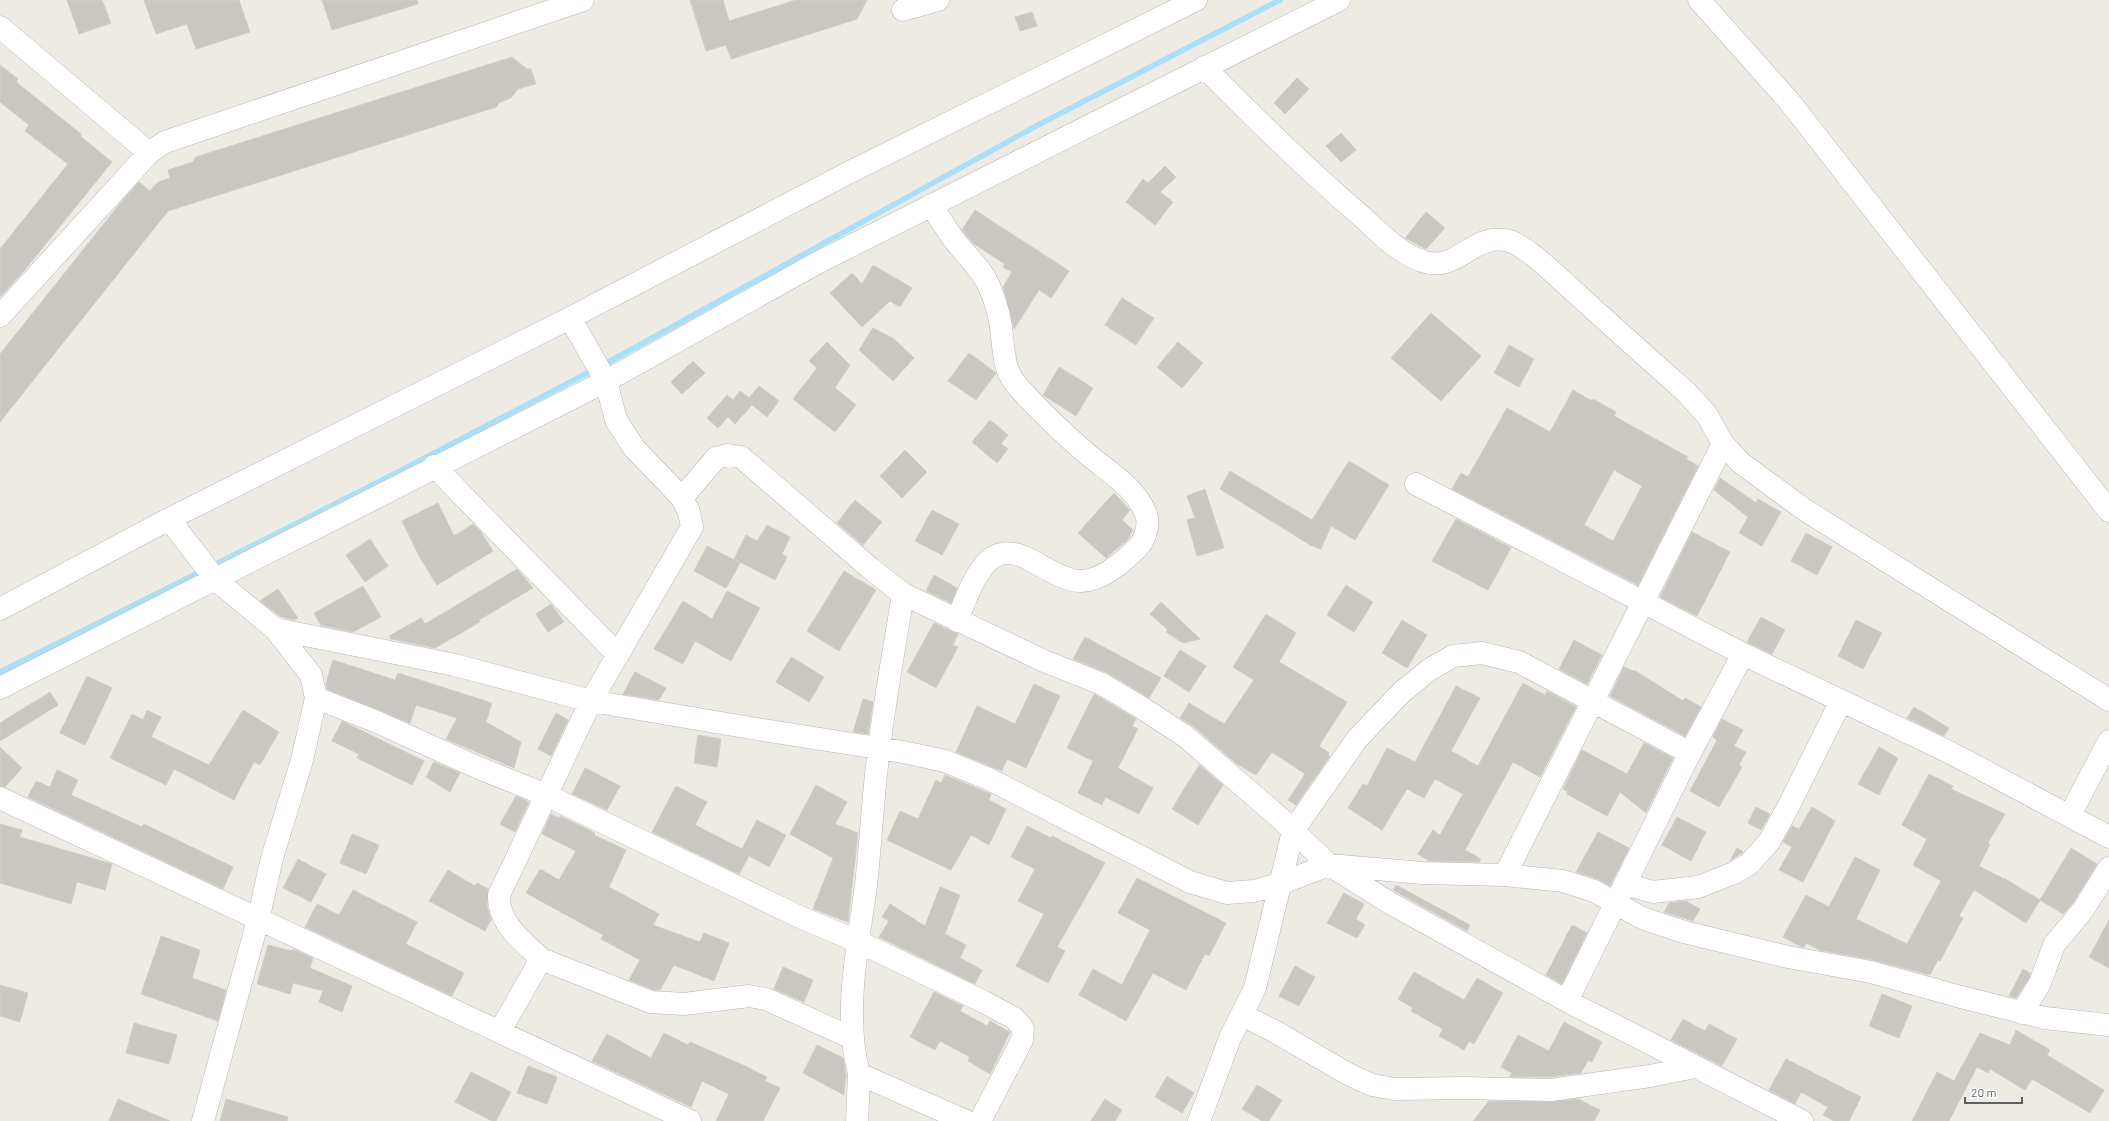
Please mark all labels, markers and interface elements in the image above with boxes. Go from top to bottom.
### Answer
scale bar [1965,1079,2022,1105]
text: 20 m [1971,1085,1997,1099]

